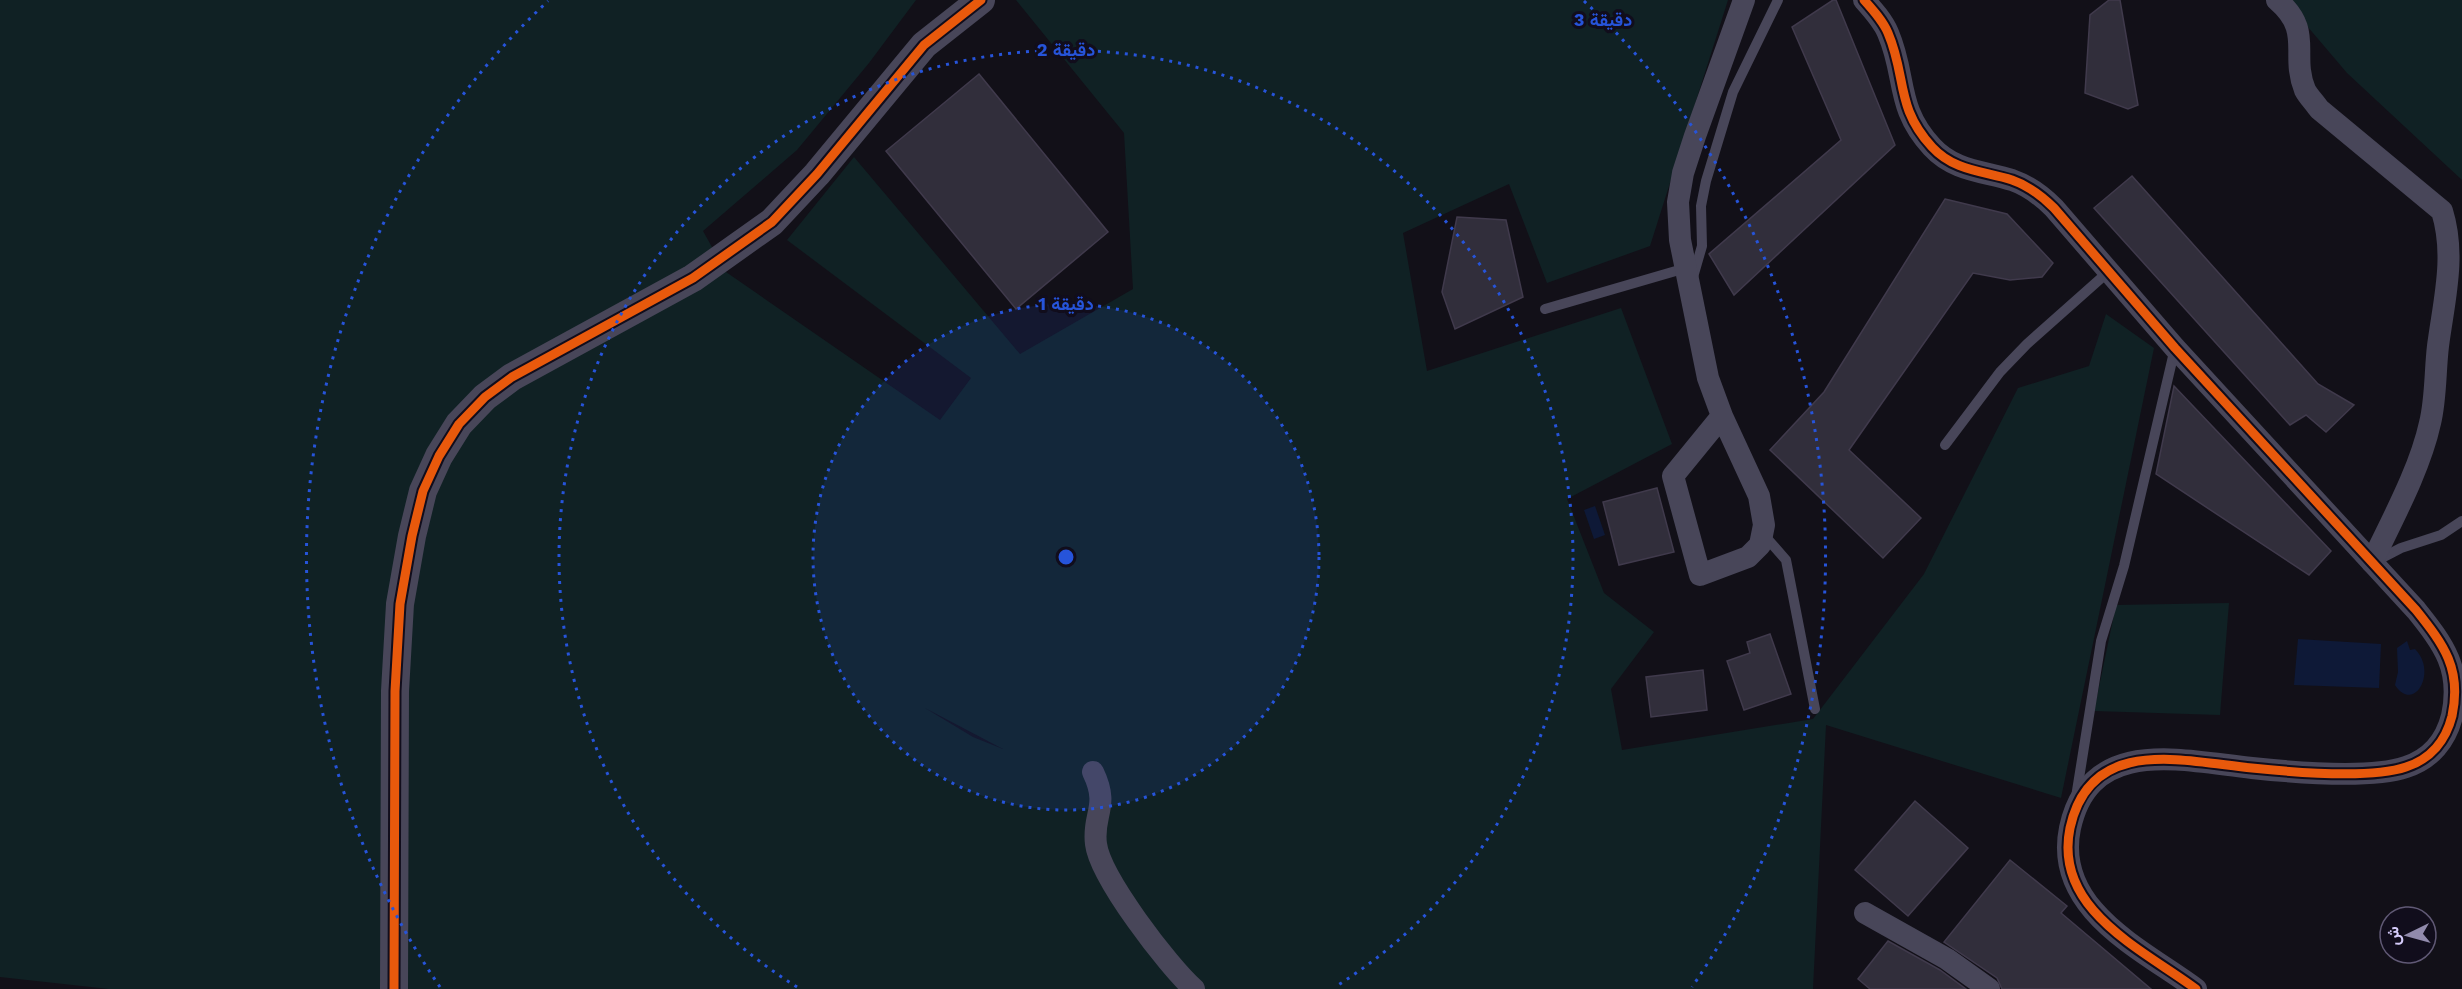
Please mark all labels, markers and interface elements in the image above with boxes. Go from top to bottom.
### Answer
text: 3 دقيقة [1574,9,1632,31]
text: 2 دقيقة [1037,39,1095,61]
text: 1 دقيقة [1038,293,1094,315]
centre of rings [1056,547,1076,567]
north arrow [2378,905,2438,965]
text: ش [2383,926,2404,947]

